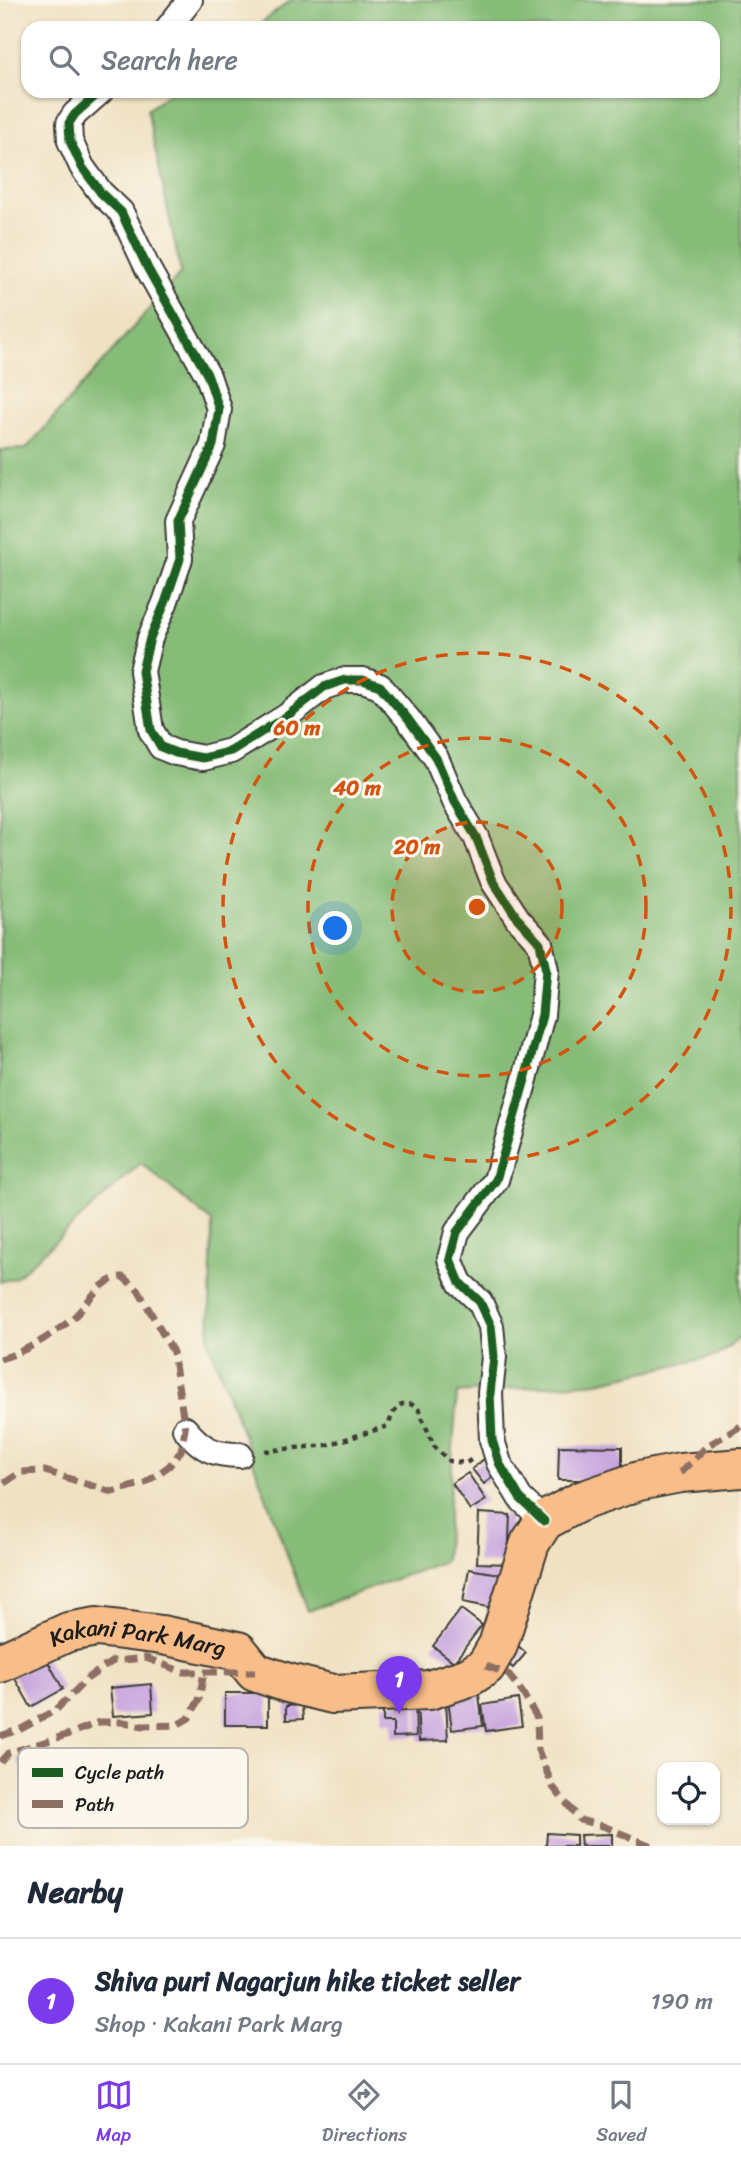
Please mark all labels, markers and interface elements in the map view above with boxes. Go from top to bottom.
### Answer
search box [21,21,720,98]
text: Search here [101,37,238,83]
icon: search [45,41,83,79]
text: 60 m [273,709,321,747]
text: 40 m [332,769,382,807]
text: 20 m [393,828,441,866]
centre of rings [465,895,489,919]
your location [318,911,352,945]
street label: Kakani Park Marg [42,1607,230,1669]
pin: 1 [376,1656,422,1714]
legend [18,1748,248,1828]
text: Cycle path [75,1756,164,1789]
map controls [657,1762,720,1825]
button: locate [657,1762,720,1825]
text: Path [75,1788,114,1821]
text: Nearby [28,1865,123,1919]
text: Shiva puri Nagarjun hike ticket seller [95,1958,520,2004]
text: 1 [46,1981,56,2022]
text: 190 m [651,1981,713,2022]
text: Shop · Kakani Park Marg [95,2004,343,2045]
tab: Map [95,2076,133,2151]
tab: Directions [322,2076,407,2151]
tab: Saved [596,2076,646,2151]

